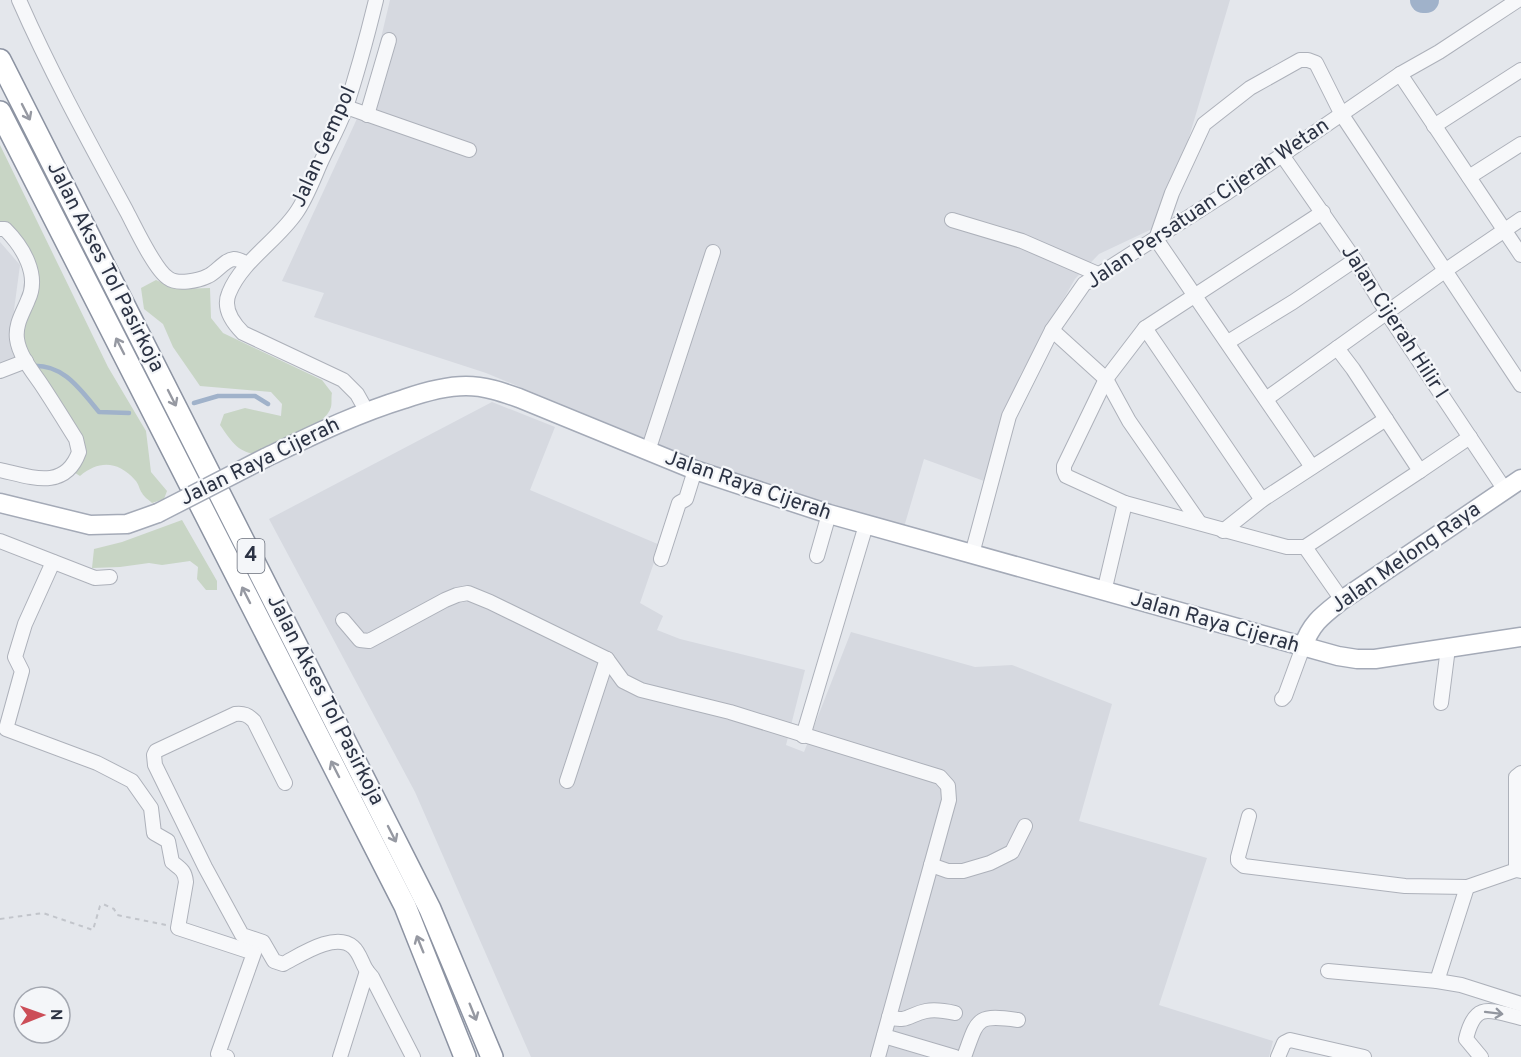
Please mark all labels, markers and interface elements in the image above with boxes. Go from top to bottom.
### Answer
street label: Jalan Gempol [285,82,363,212]
one-way arrow [21,102,33,120]
street label: Jalan Persatuan Cijerah Wetan [1081,112,1335,296]
street label: Jalan Akses Tol Pasirkoja [40,157,170,377]
street label: Jalan Cijerah Hilir I [1334,240,1454,404]
one-way arrow [113,338,125,356]
one-way arrow [166,389,178,407]
street label: Jalan Raya Cijerah [176,412,344,512]
street label: Jalan Raya Cijerah [661,445,835,527]
street label: Jalan Melong Raya [1326,496,1486,620]
road number: 4 [238,539,264,573]
street label: Jalan Raya Cijerah [1127,586,1303,660]
one-way arrow [240,587,252,604]
street label: Jalan Akses Tol Pasirkoja [260,590,390,810]
one-way arrow [328,760,340,778]
one-way arrow [387,825,399,843]
one-way arrow [414,935,425,954]
north arrow [12,985,72,1045]
one-way arrow [468,1002,479,1021]
one-way arrow [1484,1007,1504,1018]
text: N [45,1009,65,1021]

